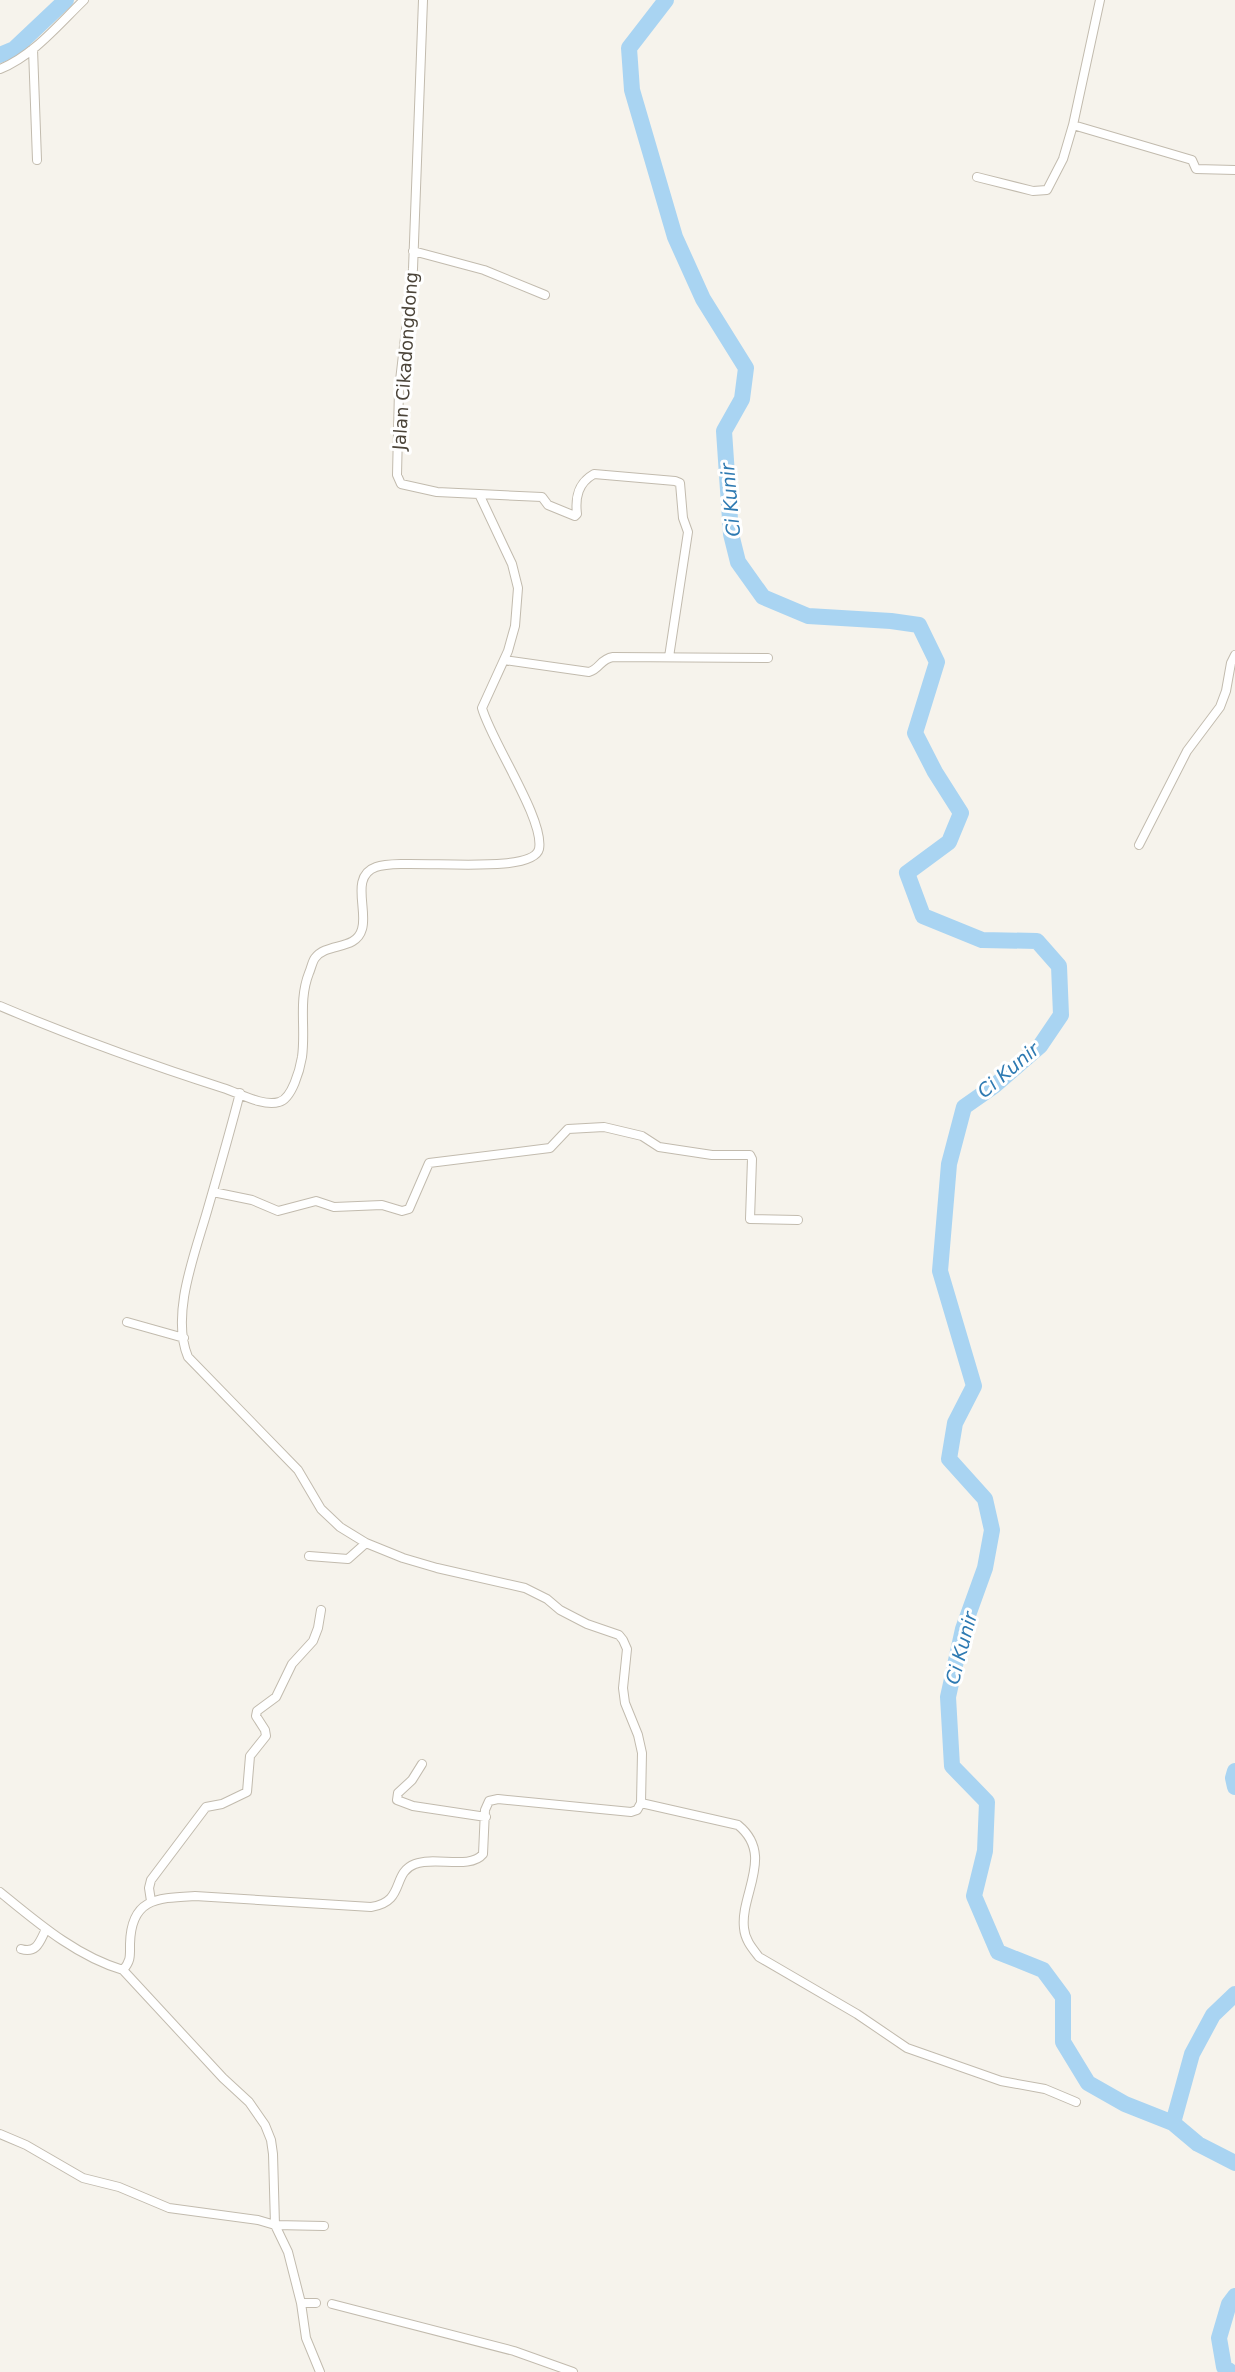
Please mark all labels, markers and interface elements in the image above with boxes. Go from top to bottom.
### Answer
street label: Jalan Cikadongdong [388,271,422,452]
water label: Ci Kunir [716,461,744,538]
water label: Ci Kunir [973,1037,1044,1102]
water label: Ci Kunir [941,1608,981,1686]

